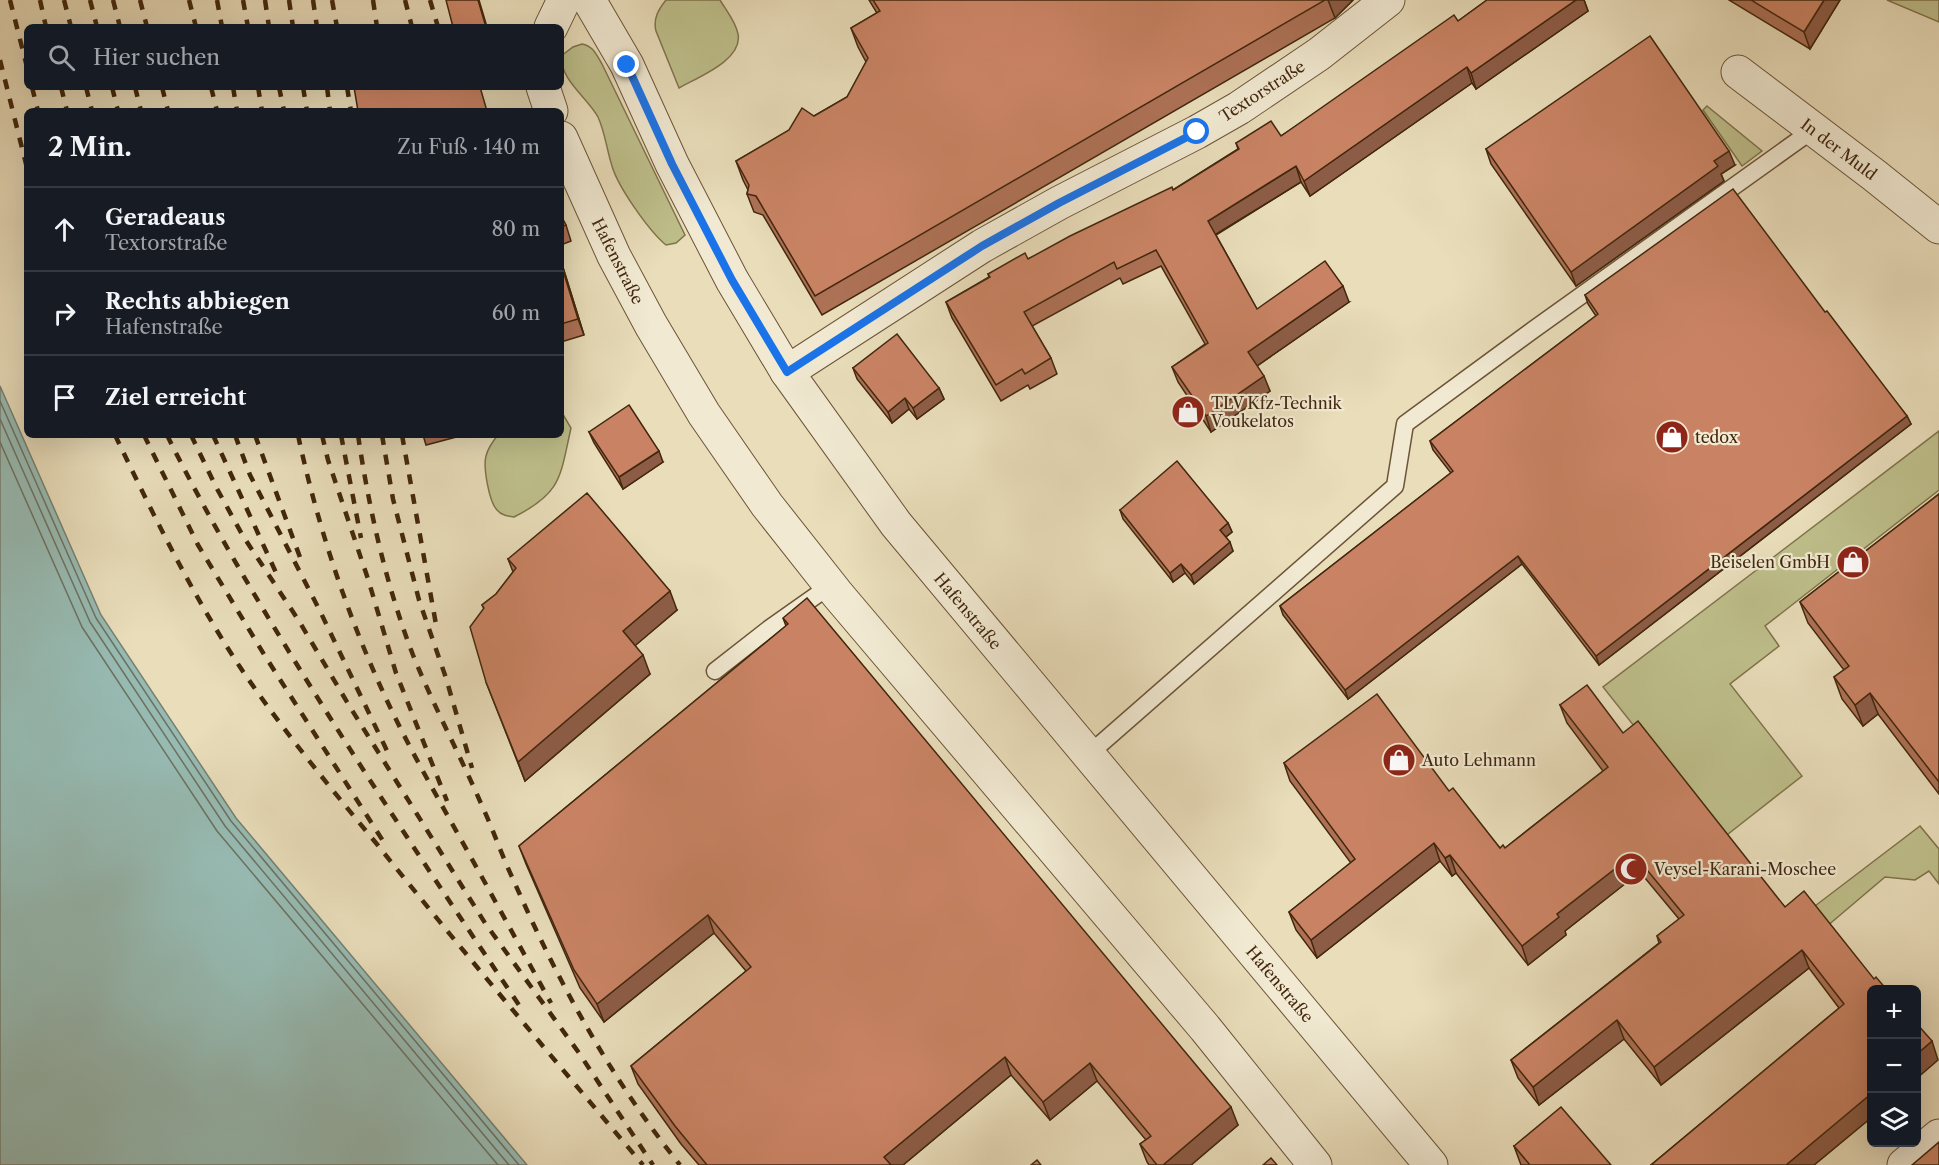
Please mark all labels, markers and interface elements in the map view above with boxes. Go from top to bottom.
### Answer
search box [24,24,564,90]
icon: search [45,41,78,74]
text: Hier suchen [93,44,220,71]
route end [613,51,639,77]
street label: Textorstraße [1215,56,1309,126]
street label: In der Muld [1797,114,1881,184]
route start [1183,118,1209,144]
text: 2 Min. [48,131,132,163]
text: Zu Fuß · 140 m [397,135,540,159]
text: Geradeaus [105,204,225,231]
icon: ahead [48,213,81,246]
street label: Hafenstraße [588,214,648,308]
text: 80 m [492,217,540,241]
text: Textorstraße [105,231,228,255]
text: Rechts abbiegen [105,288,290,315]
icon: right [48,297,81,330]
text: 60 m [492,301,540,325]
text: Hafenstraße [105,315,223,339]
icon: arrive [48,381,81,414]
text: Ziel erreicht [105,384,246,411]
place label: TLV Kfz-Technik Voukelatos [1210,393,1343,431]
shop icon: TLV Kfz-Technik Voukelatos [1170,394,1206,430]
shop icon: tedox [1654,419,1690,455]
place label: tedox [1695,427,1739,447]
shop icon: Beiselen GmbH [1835,544,1871,580]
place label: Beiselen GmbH [1710,552,1830,572]
street label: Hafenstraße [930,568,1006,654]
shop icon: Auto Lehmann [1381,742,1417,778]
place label: Auto Lehmann [1421,750,1536,770]
mosque icon: Veysel-Karani-Moschee [1613,851,1649,887]
place label: Veysel-Karani-Moschee [1653,859,1836,879]
street label: Hafenstraße [1242,941,1318,1027]
map controls [1867,985,1921,1147]
button: + [1867,985,1921,1039]
button: − [1867,1039,1921,1093]
button: layers [1867,1093,1921,1147]

